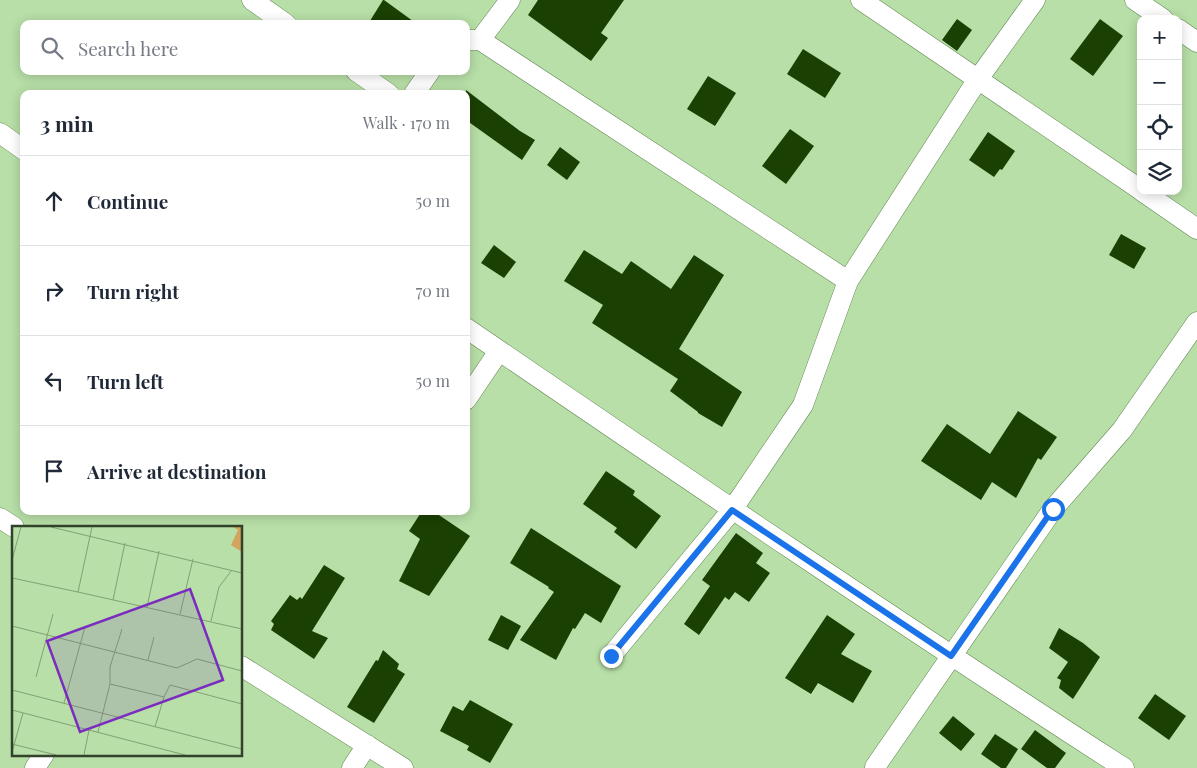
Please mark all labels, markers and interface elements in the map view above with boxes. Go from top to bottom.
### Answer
map controls [1137,15,1182,195]
button: + [1137,15,1182,60]
search box [20,20,470,75]
icon: search [38,34,66,62]
text: Search here [78,35,178,61]
button: − [1137,60,1182,105]
button: locate [1137,105,1182,150]
text: 3 min [40,109,94,137]
text: Walk · 170 m [363,112,450,133]
button: layers [1137,150,1182,195]
icon: ahead [40,187,68,215]
text: Continue [87,188,168,214]
text: 50 m [416,190,450,211]
icon: right [40,277,68,305]
text: Turn right [87,278,179,304]
text: 70 m [416,280,450,301]
icon: left [40,367,68,395]
text: Turn left [87,368,164,394]
text: 50 m [416,370,450,391]
icon: arrive [40,457,68,485]
text: Arrive at destination [87,458,267,484]
route start [1042,498,1065,521]
inset map [12,526,242,756]
route end [600,645,623,668]

